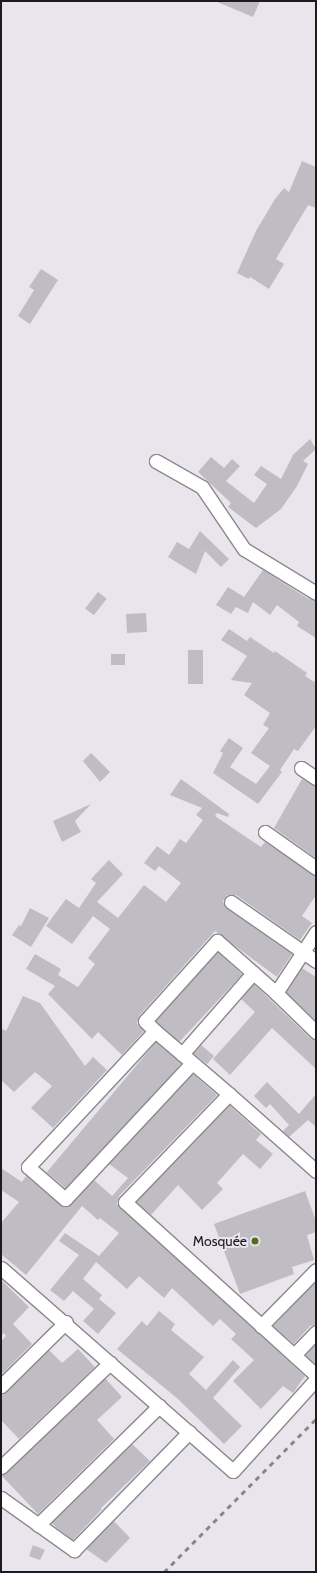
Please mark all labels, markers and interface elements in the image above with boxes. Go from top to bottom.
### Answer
place label: Mosquée [193,1233,247,1249]
marker: Mosquée [250,1236,260,1246]

